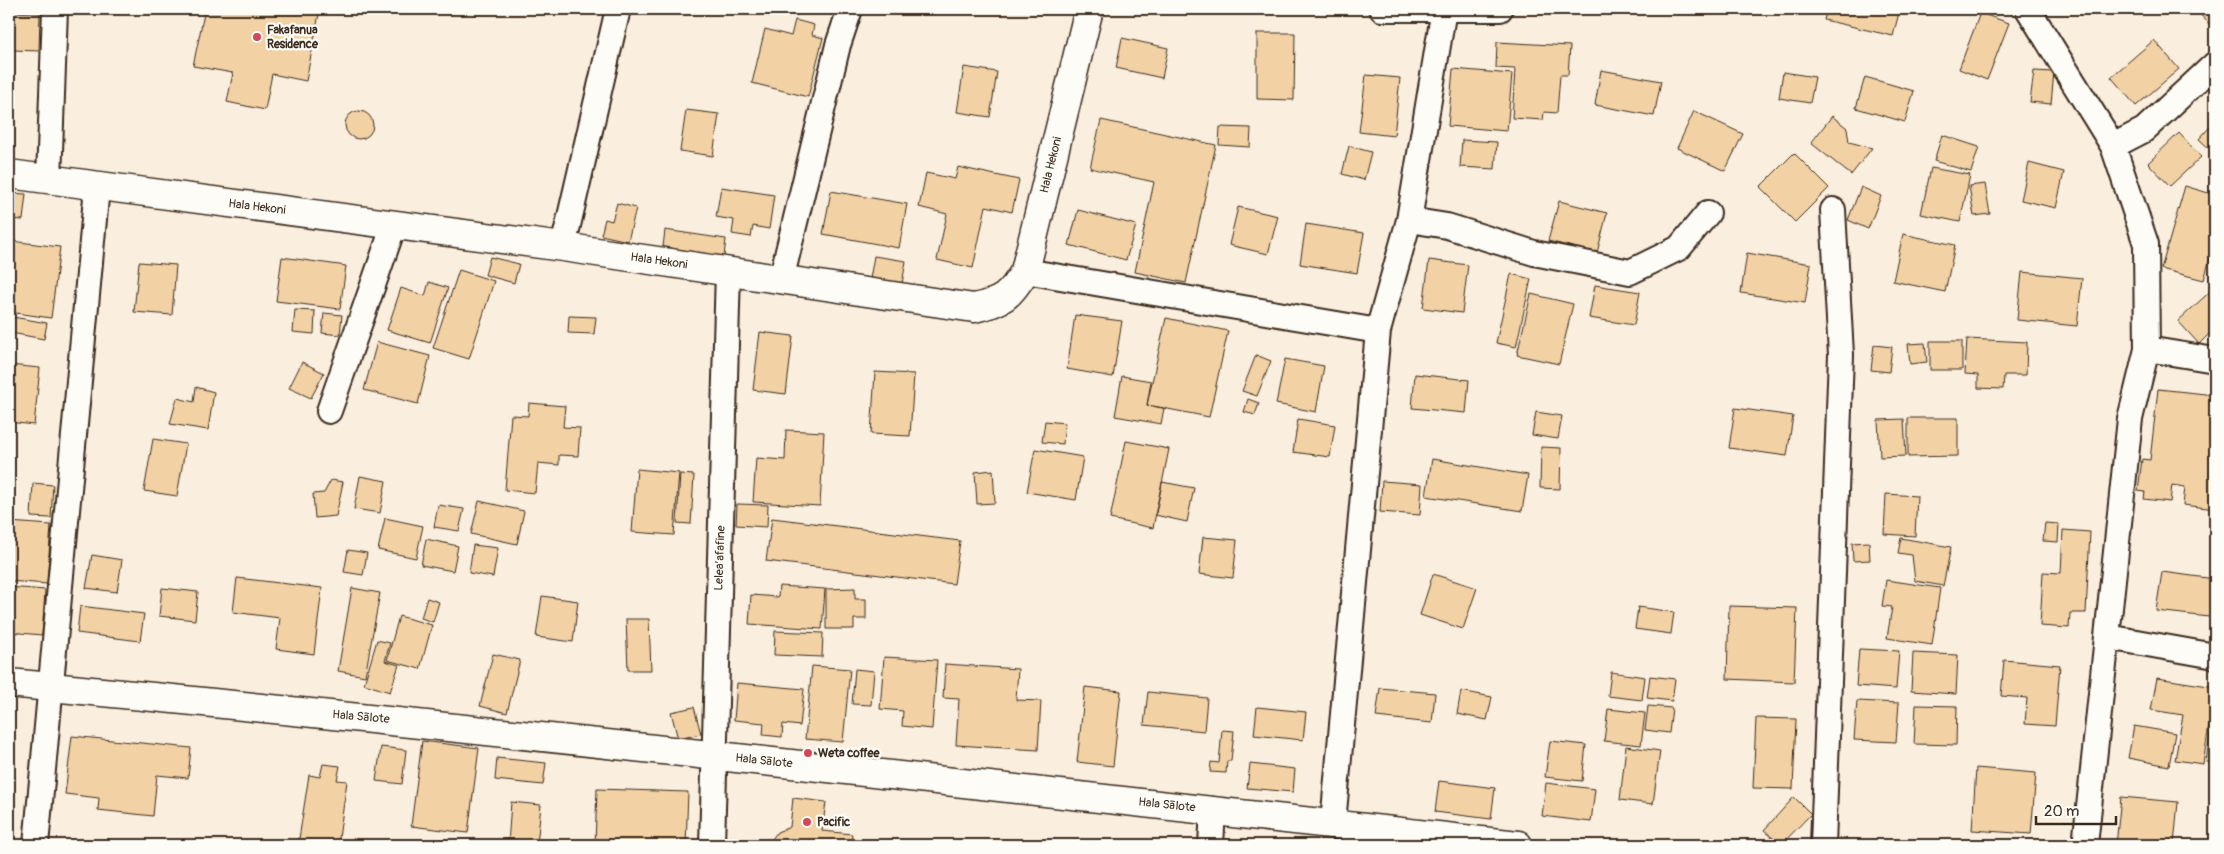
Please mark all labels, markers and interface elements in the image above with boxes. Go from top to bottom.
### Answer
place label: Fakafanua Residence [267,23,319,52]
marker: Fakafanua Residence [251,31,263,43]
street label: Hala Hekoni [1037,135,1065,195]
street label: Hala Hekoni [228,196,286,218]
street label: Hala Hekoni [629,250,689,272]
street label: Lelea’afafine [711,525,729,591]
street label: Hala Sālote [332,707,390,727]
place label: Weta coffee [818,746,880,761]
marker: Weta coffee [802,747,814,759]
street label: Hala Sālote [735,751,793,771]
scale bar [2036,794,2116,826]
street label: Hala Sālote [1138,795,1196,815]
text: 20 m [2044,802,2079,821]
place label: Pacific [817,815,850,830]
marker: Pacific [801,816,813,828]

